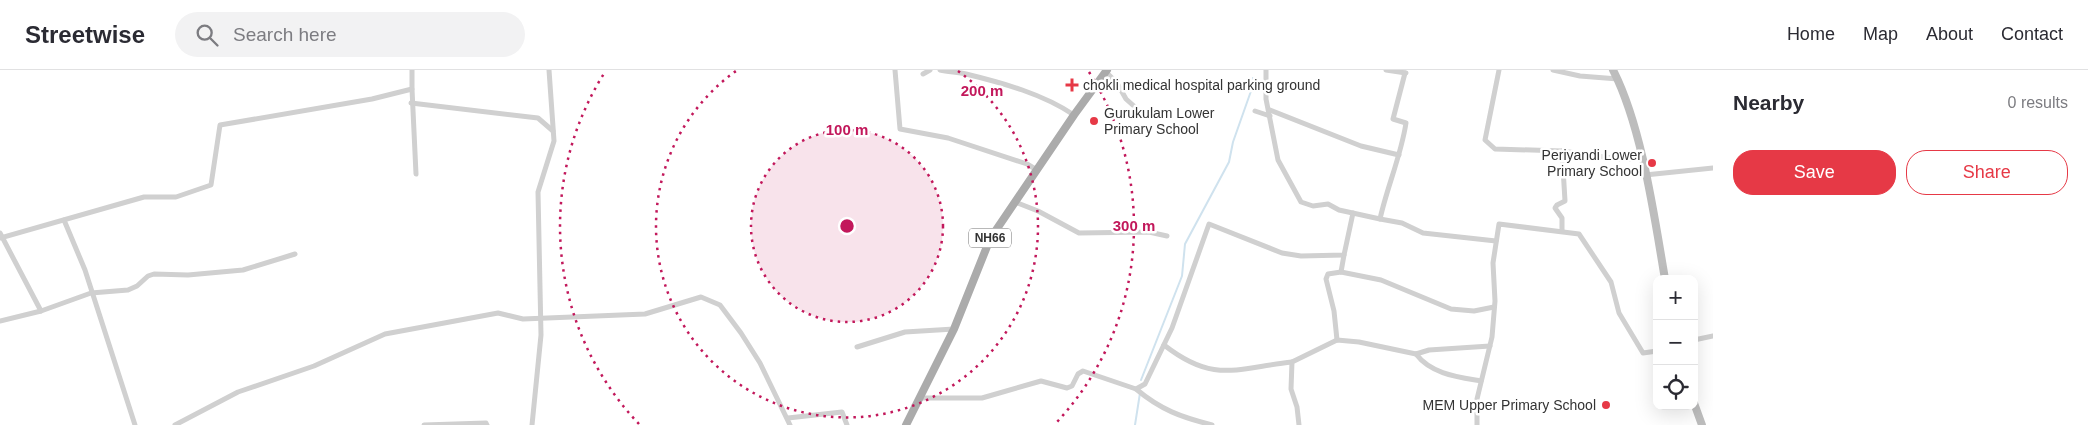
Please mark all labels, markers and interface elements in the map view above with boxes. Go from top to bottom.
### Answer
search box [175,12,525,57]
text: Streetwise [25,21,145,48]
icon: search [193,21,221,49]
text: Search here [233,24,337,45]
text: Home [1787,24,1835,44]
text: Map [1863,24,1898,44]
text: About [1926,24,1973,44]
text: Contact [2001,24,2063,44]
place label: chokli medical hospital parking ground [1083,77,1320,93]
marker: chokli medical hospital parking ground [1065,78,1079,92]
text: 200 m [961,82,1003,99]
text: Nearby [1733,91,1804,114]
text: 0 results [2008,94,2068,111]
place label: Gurukulam Lower Primary School [1104,105,1215,137]
marker: Gurukulam Lower Primary School [1088,115,1100,127]
text: 100 m [826,121,868,138]
place label: Periyandi Lower Primary School [1542,147,1642,179]
button: Save [1733,150,1896,195]
button: Share [1906,150,2068,195]
marker: Periyandi Lower Primary School [1646,157,1658,169]
centre of rings [838,217,856,235]
text: 300 m [1113,217,1155,234]
road number: NH66 [969,228,1011,248]
map controls [1653,275,1698,410]
button: + [1653,275,1698,320]
button: − [1653,320,1698,365]
button: locate [1653,365,1698,410]
place label: MEM Upper Primary School [1423,397,1596,413]
marker: MEM Upper Primary School [1600,399,1612,411]

